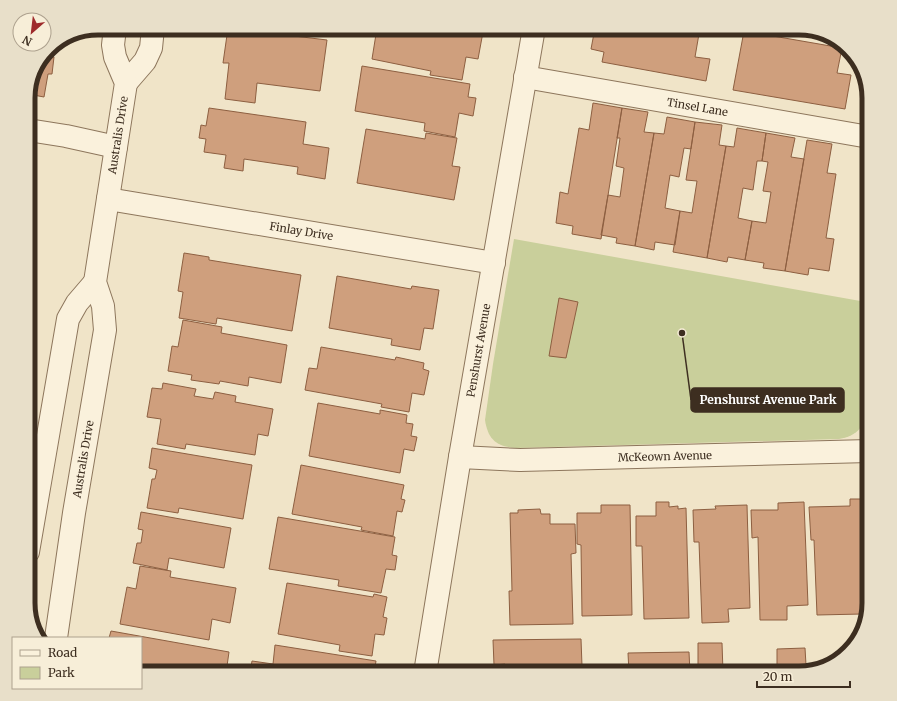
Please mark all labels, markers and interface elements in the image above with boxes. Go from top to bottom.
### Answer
north arrow [12,12,52,52]
text: N [20,32,34,49]
street label: Australis Drive [105,95,131,176]
street label: Tinsel Lane [666,95,729,119]
street label: Finlay Drive [269,219,334,243]
street label: Penshurst Avenue [463,302,493,398]
callout: Penshurst Avenue Park [691,388,844,412]
text: Penshurst Avenue Park [700,392,837,407]
street label: Australis Drive [70,419,97,500]
street label: McKeown Avenue [618,448,712,464]
legend [12,637,142,689]
text: Road [48,645,77,660]
scale bar [757,663,850,689]
text: Park [48,665,75,680]
text: 20 m [763,669,792,684]

